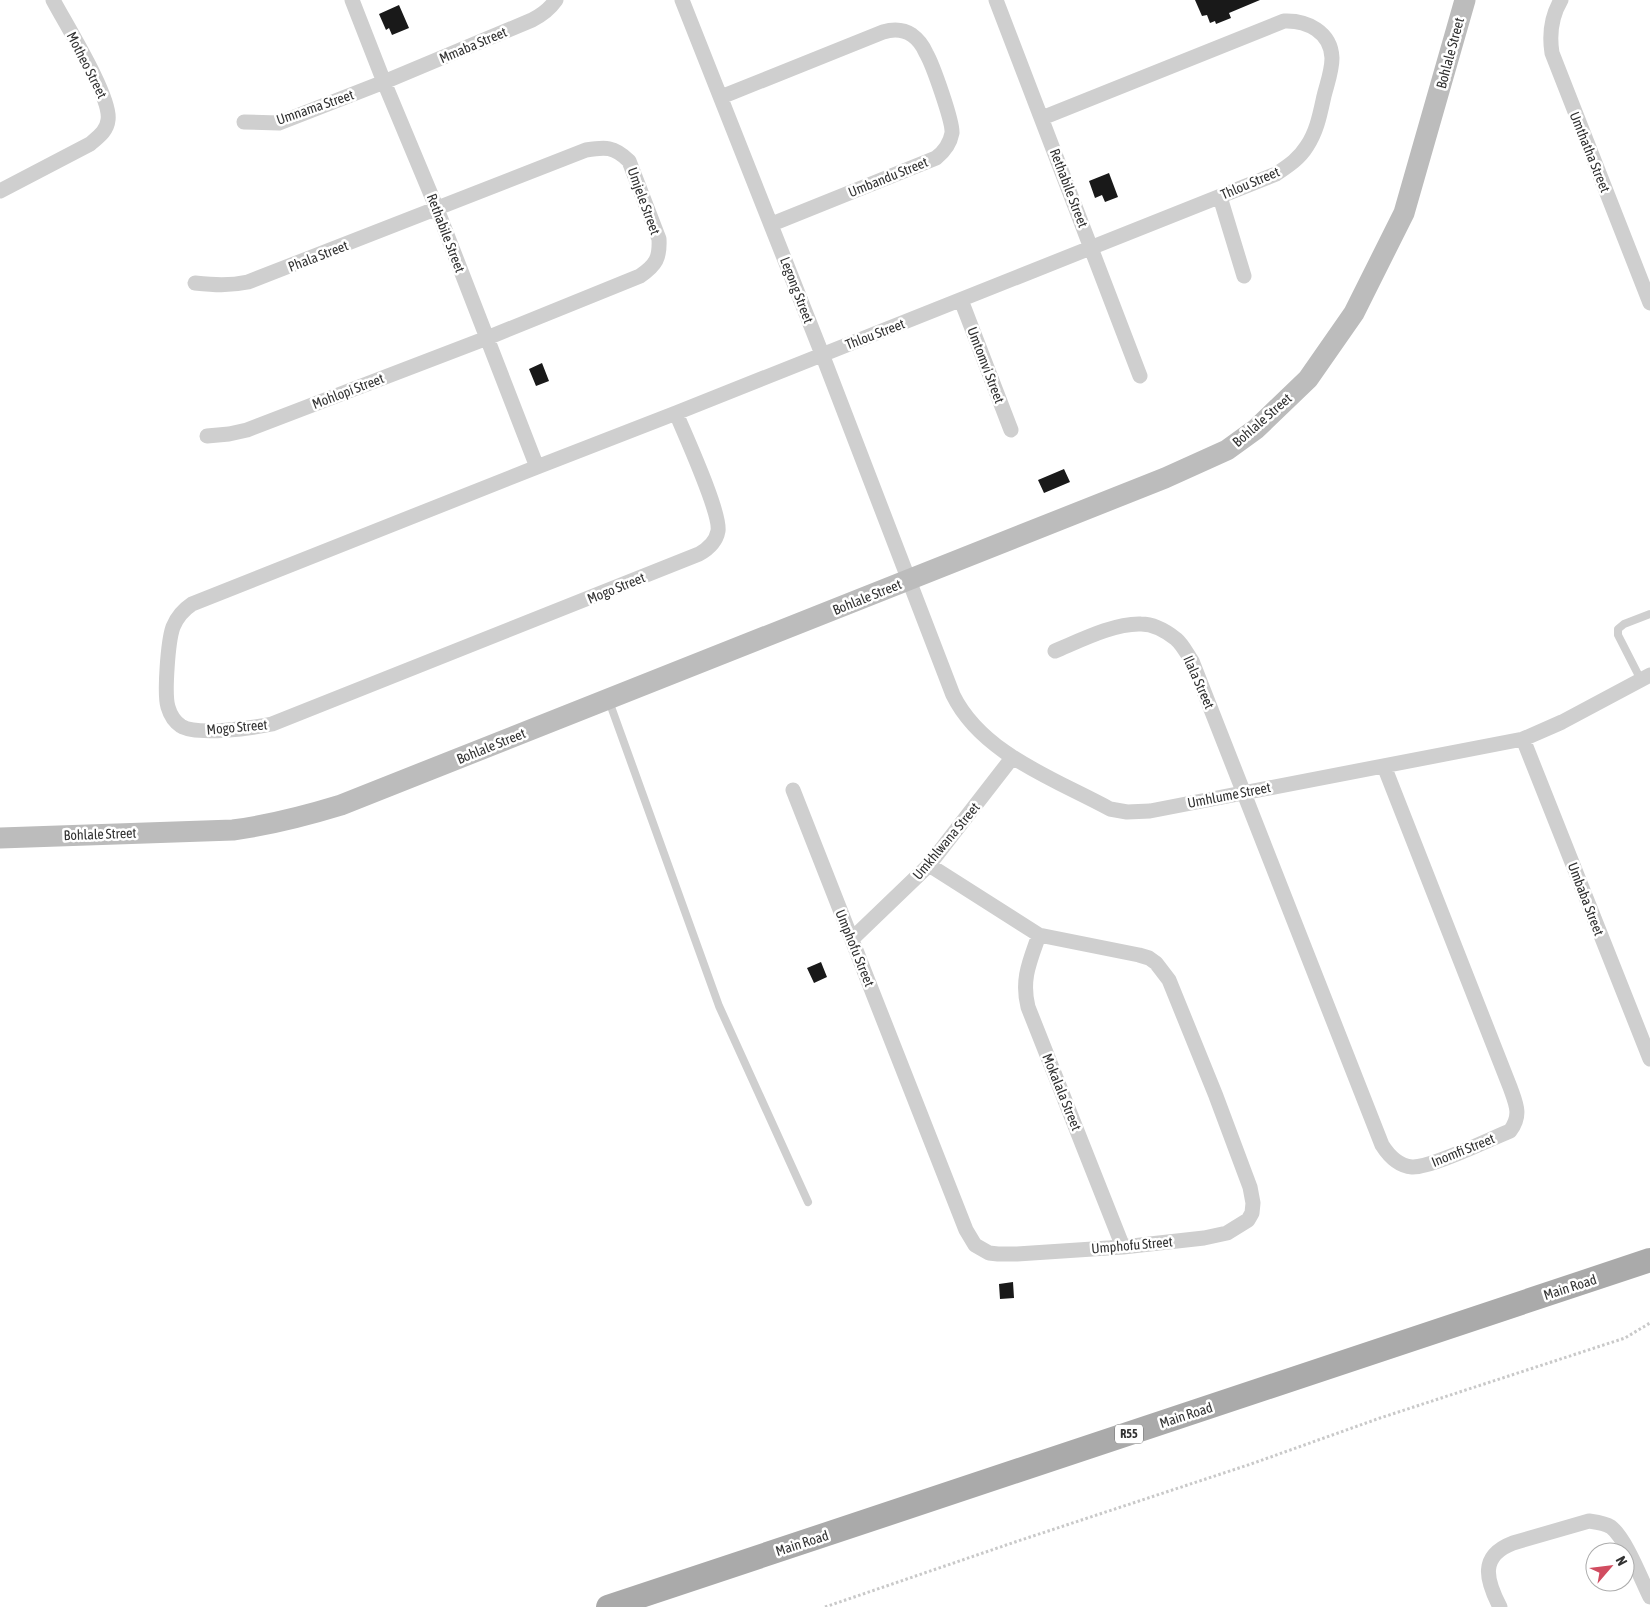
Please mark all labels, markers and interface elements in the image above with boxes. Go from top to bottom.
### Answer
street label: Bohlale Street [1433,16,1467,90]
street label: Mmaba Street [437,24,509,66]
street label: Motheo Street [63,29,111,101]
street label: Umnama Street [274,86,356,128]
street label: Umthatha Street [1567,109,1613,195]
street label: Rethabile Street [1047,146,1091,230]
street label: Umbandu Street [846,154,930,200]
street label: Thlou Street [1218,163,1282,203]
street label: Umjele Street [624,165,664,237]
street label: Rethabile Street [424,191,468,275]
street label: Phala Street [286,237,350,275]
street label: Legong Street [777,255,817,325]
street label: Thlou Street [843,315,907,353]
street label: Umtomvi Street [964,325,1008,405]
street label: Mohlopi Street [310,370,386,412]
street label: Bohlale Street [1229,390,1295,450]
street label: Mogo Street [585,569,647,607]
street label: Bohlale Street [830,576,904,618]
street label: Ilala Street [1180,653,1218,711]
street label: Mogo Street [206,716,268,738]
street label: Bohlale Street [454,725,528,767]
street label: Umhlume Street [1186,779,1272,811]
street label: Umkhlwana Street [909,799,983,883]
street label: Bohlale Street [63,825,137,843]
street label: Umbaba Street [1565,860,1607,938]
street label: Umphofu Street [832,907,878,989]
street label: Mokalala Street [1039,1051,1085,1133]
street label: Inomfi Street [1429,1130,1497,1170]
street label: Umphofu Street [1091,1233,1173,1257]
street label: Main Road [1542,1271,1598,1303]
street label: Main Road [1158,1399,1214,1431]
road number: R55 [1115,1425,1143,1444]
street label: Main Road [774,1527,830,1559]
north arrow [1585,1542,1635,1592]
text: N [1612,1553,1630,1568]

